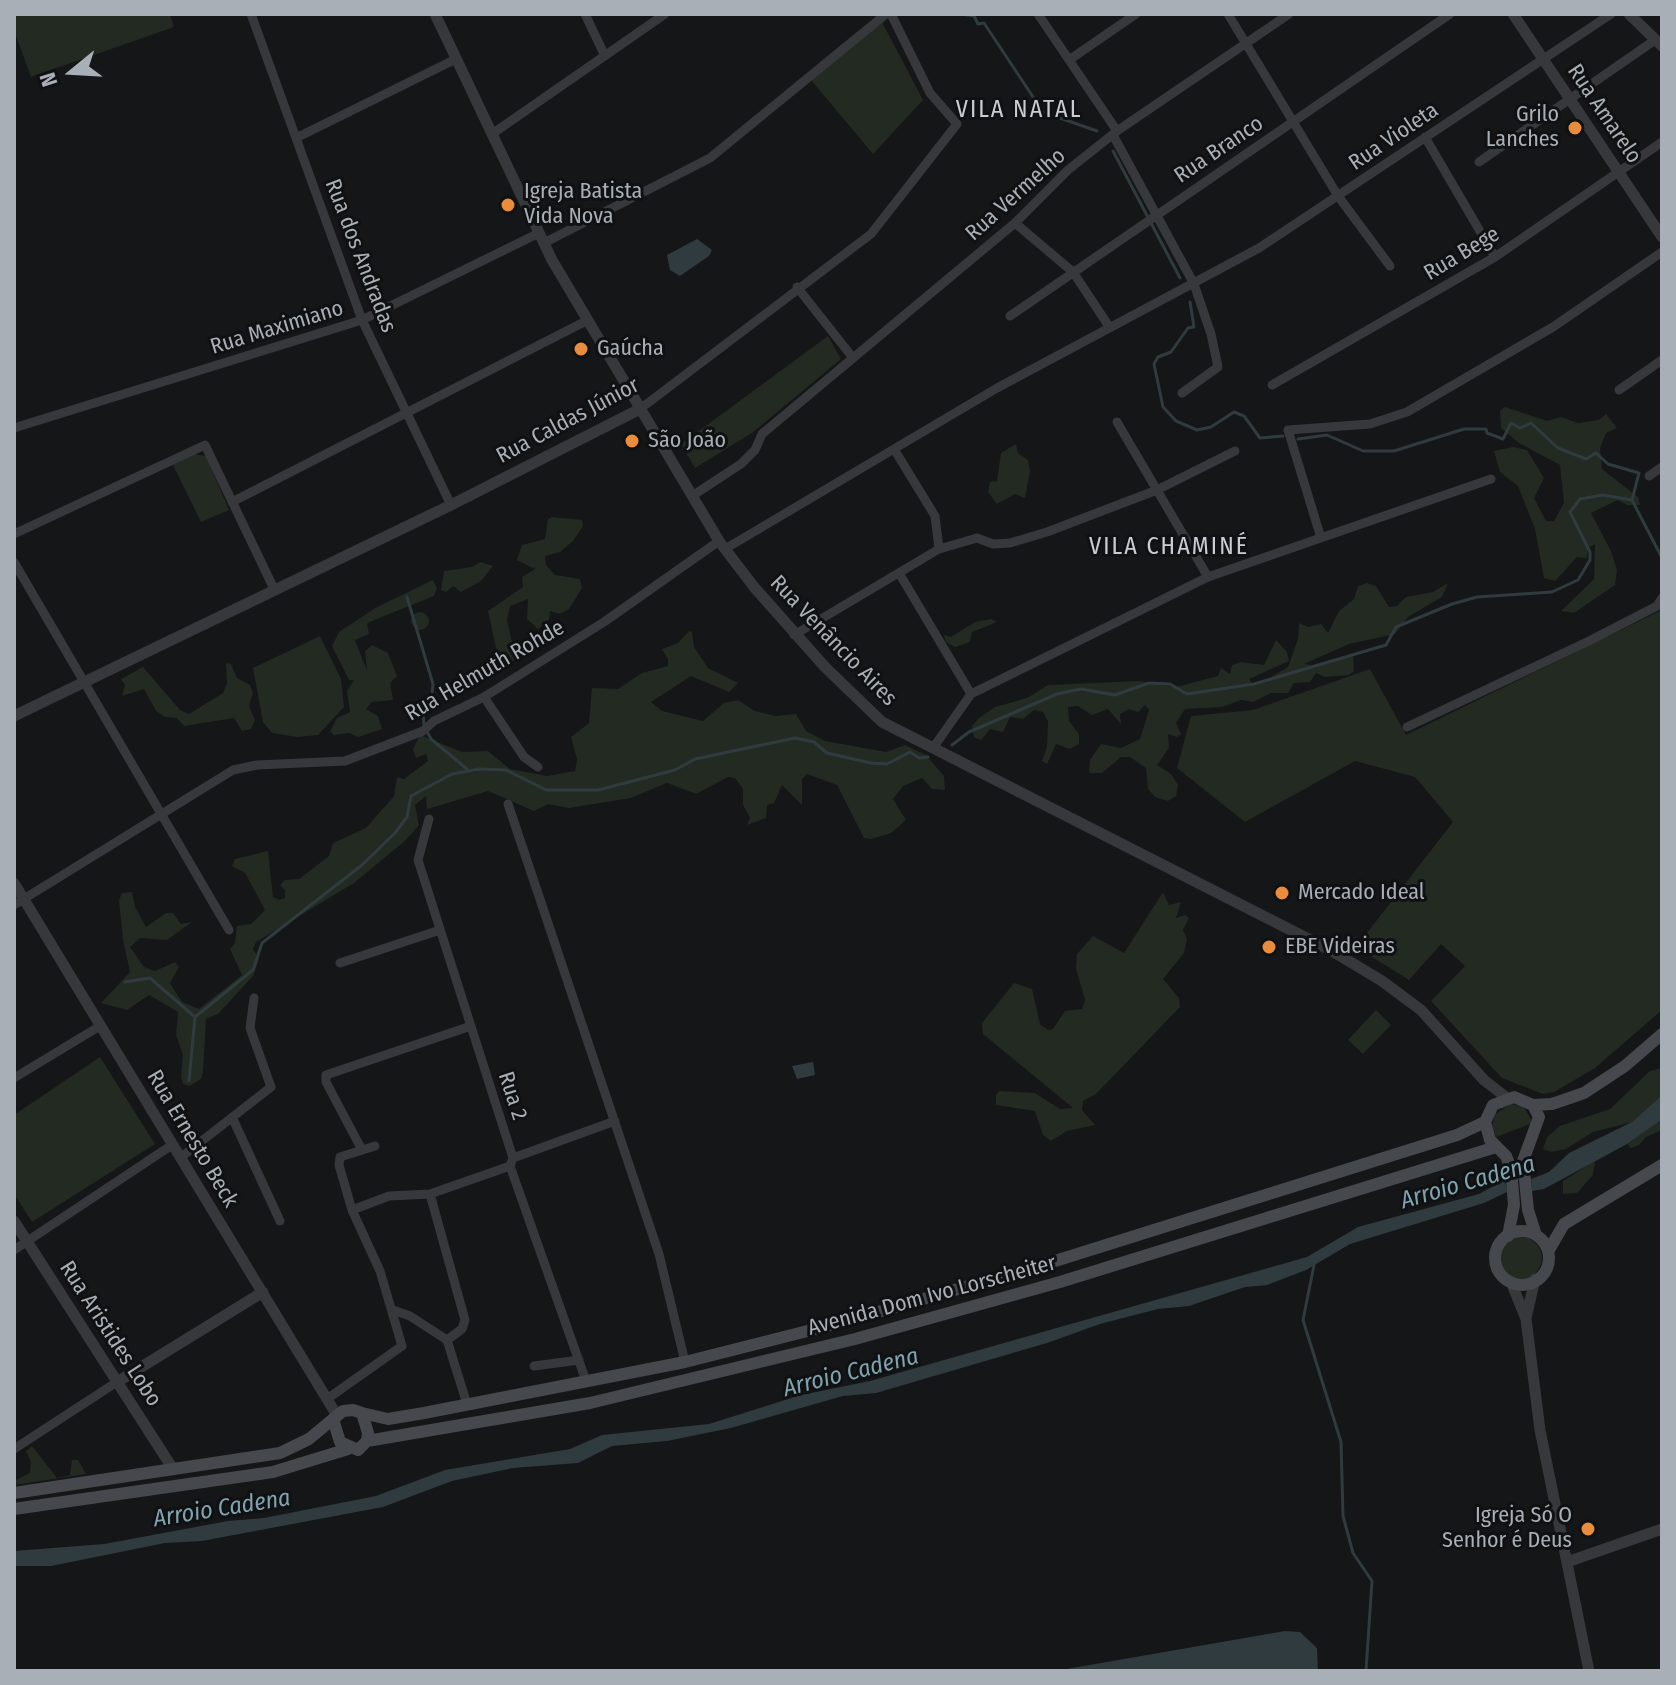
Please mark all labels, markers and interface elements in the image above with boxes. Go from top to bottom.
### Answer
north arrow [32,32,112,112]
street label: Rua Amarelo [1561,59,1647,169]
text: N [34,69,64,90]
district label: VILA NATAL [956,96,1082,124]
street label: Rua Violeta [1344,97,1444,177]
place label: Grilo Lanches [1486,102,1559,154]
street label: Rua Branco [1170,111,1268,189]
marker: Grilo Lanches [1566,119,1584,137]
street label: Rua Vermelho [961,143,1071,247]
street label: Rua dos Andradas [319,176,401,336]
place label: Igreja Batista Vida Nova [524,179,642,230]
marker: Igreja Batista Vida Nova [499,196,517,214]
street label: Rua Bege [1420,221,1504,287]
street label: Rua Maximiano [207,295,347,361]
place label: Gaúcha [597,336,664,362]
marker: Gaúcha [572,340,590,358]
street label: Rua Caldas Júnior [492,372,644,470]
place label: São João [648,428,726,454]
marker: São João [623,432,641,450]
district label: VILA CHAMINÉ [1089,533,1249,561]
street label: Rua Venâncio Aires [764,570,902,712]
street label: Rua Helmuth Rohde [401,615,569,727]
place label: Mercado Ideal [1298,880,1425,906]
marker: Mercado Ideal [1273,884,1291,902]
place label: EBE Videiras [1285,934,1395,960]
marker: EBE Videiras [1260,938,1278,956]
street label: Rua Ernesto Beck [141,1066,243,1212]
street label: Rua 2 [492,1069,532,1123]
water label: Arroio Cadena [1398,1150,1538,1216]
street label: Avenida Dom Ivo Lorscheiter [805,1250,1059,1342]
street label: Rua Aristides Lobo [53,1256,167,1412]
water label: Arroio Cadena [780,1342,922,1404]
water label: Arroio Cadena [151,1484,293,1534]
place label: Igreja Só O Senhor é Deus [1442,1503,1572,1554]
marker: Igreja Só O Senhor é Deus [1579,1520,1597,1538]

